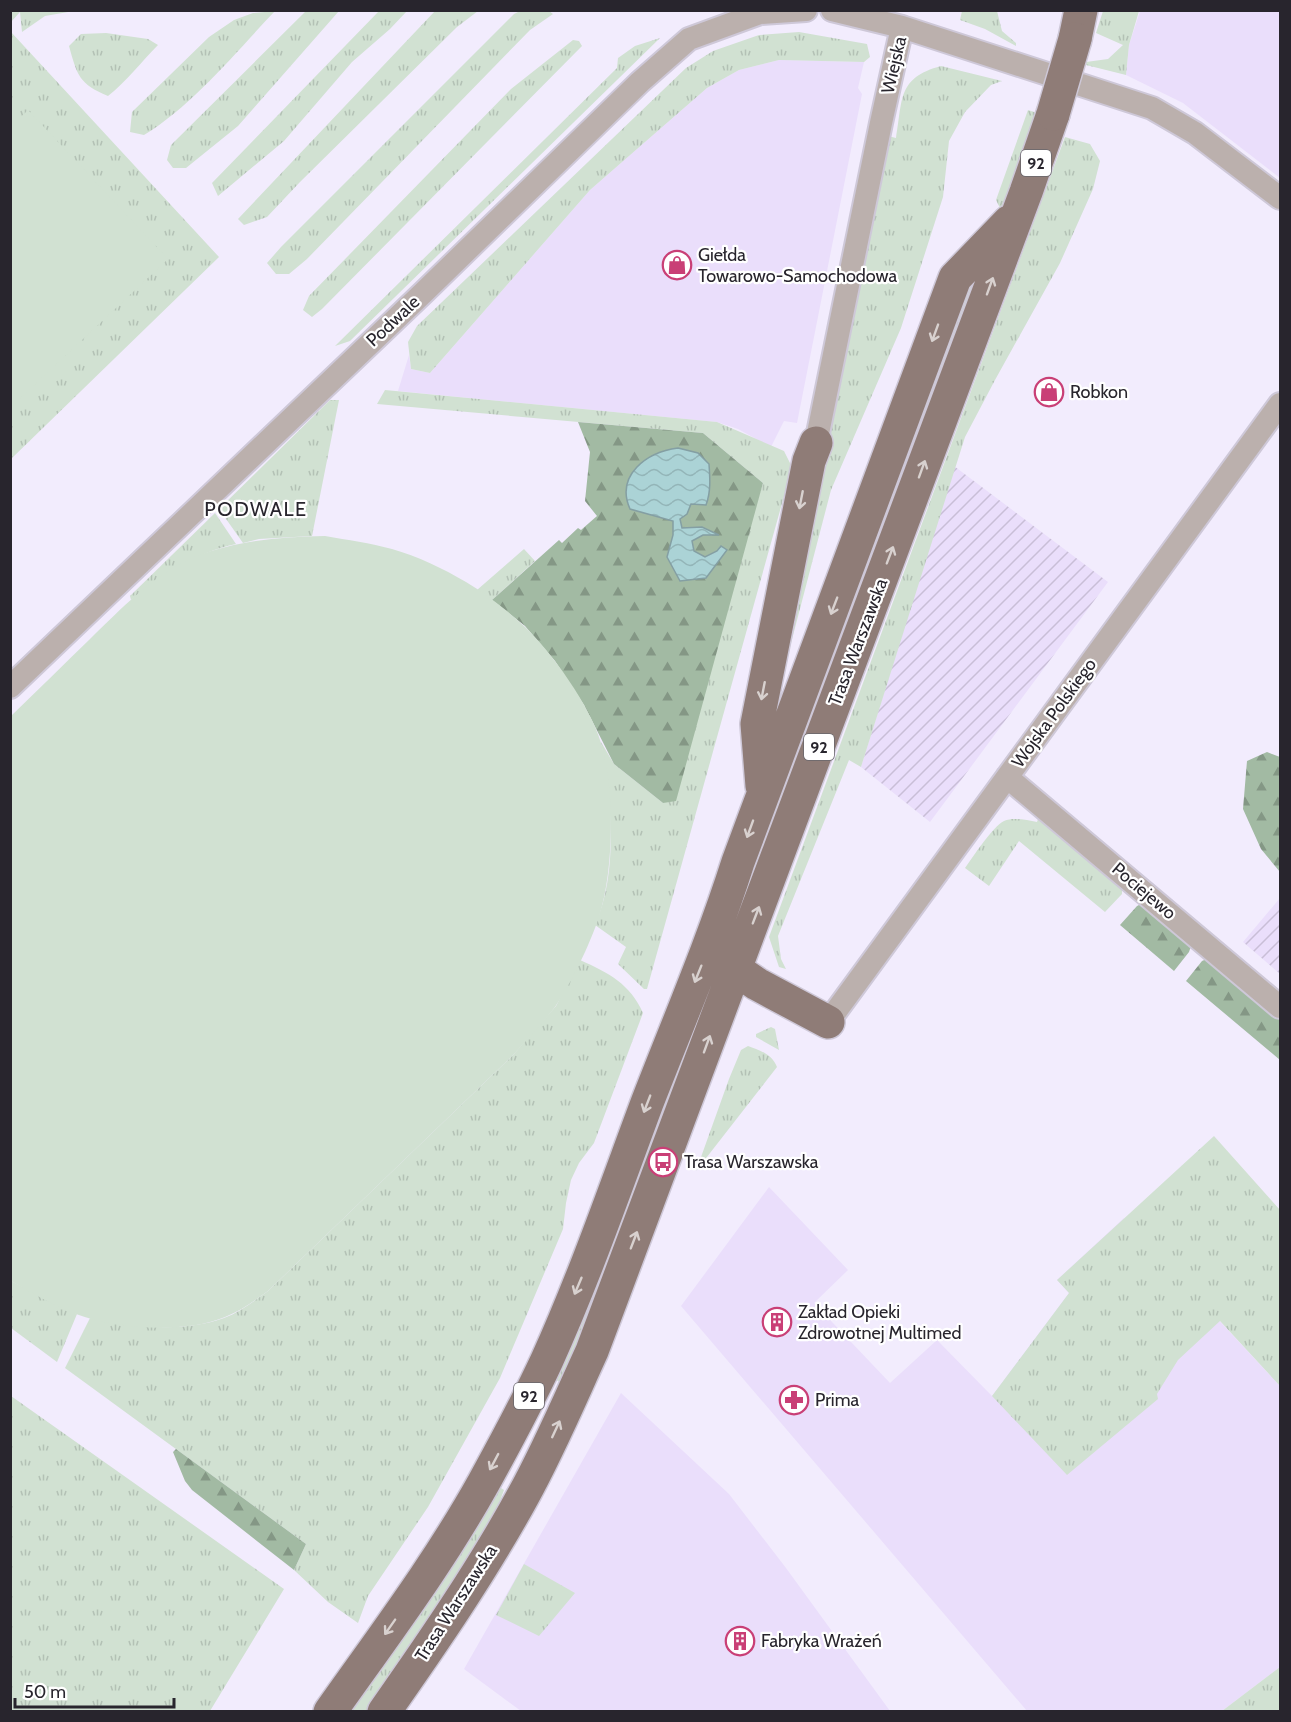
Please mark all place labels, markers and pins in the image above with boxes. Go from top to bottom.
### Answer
place label: Giełda Towarowo-Samochodowa [698,244,898,287]
shop icon: Giełda Towarowo-Samochodowa [661,249,693,281]
shop icon: Robkon [1033,376,1065,408]
place label: Robkon [1070,381,1128,403]
bus stop icon: Trasa Warszawska [647,1146,679,1178]
place label: Trasa Warszawska [684,1151,819,1173]
place label: Zakład Opieki Zdrowotnej Multimed [798,1301,961,1344]
building icon: Zakład Opieki Zdrowotnej Multimed [761,1306,793,1338]
pharmacy icon: Prima [778,1384,810,1416]
place label: Prima [815,1389,859,1411]
building icon: Fabryka Wrażeń [724,1625,756,1657]
place label: Fabryka Wrażeń [761,1630,882,1652]

